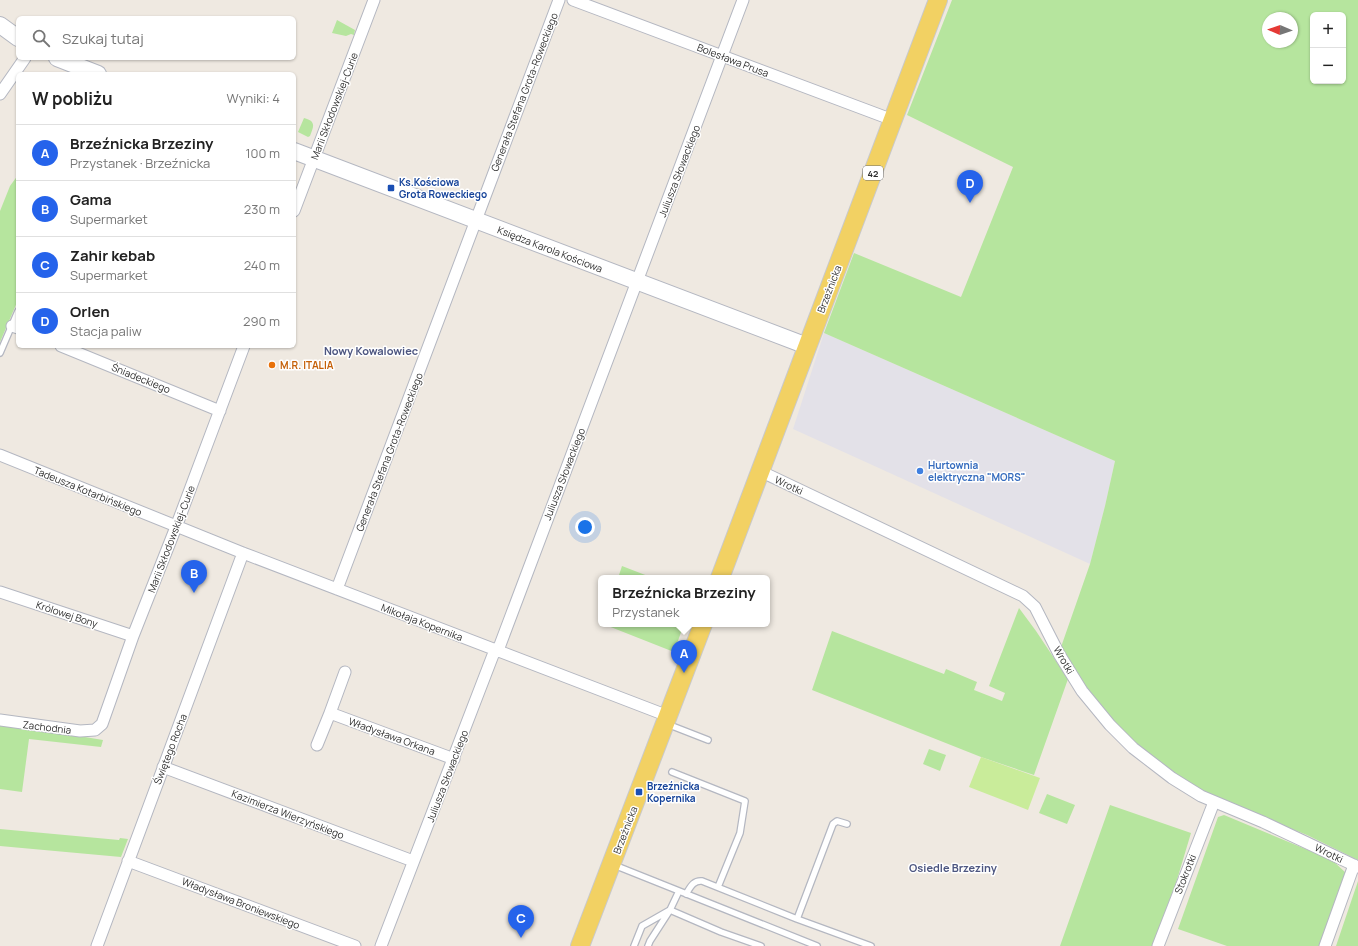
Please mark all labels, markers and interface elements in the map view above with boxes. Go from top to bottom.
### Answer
street label: Generała Stefana Grota-Roweckiego [487,11,561,173]
north arrow [1262,12,1298,48]
map controls [1310,12,1346,84]
button: + [1310,12,1346,48]
search box [16,16,296,60]
icon: search [30,27,52,49]
text: Szukaj tutaj [62,28,144,49]
street label: Bolesława Prusa [695,40,771,80]
button: − [1310,48,1346,84]
street label: Marii Skłodowskiej-Curie [307,50,361,162]
text: W pobliżu [32,87,113,110]
text: Wyniki: 4 [227,89,280,107]
street label: Juliusza Słowackiego [655,123,703,219]
text: Brzeźnicka Brzeziny [70,133,213,154]
text: A [41,144,49,162]
text: 100 m [245,144,280,162]
text: Przystanek · Brzeźnicka [70,154,210,172]
road number: 42 [863,166,883,180]
pin: D [957,170,983,203]
place label: Ks.Kościowa Grota Roweckiego [399,175,487,201]
marker: Ks.Kościowa Grota Roweckiego [386,183,396,193]
text: Gama [70,189,112,210]
text: B [41,200,49,218]
text: 230 m [244,200,280,218]
text: Supermarket [70,210,148,228]
street label: Księdza Karola Kościowa [495,222,605,276]
text: Zahir kebab [70,245,155,266]
text: C [40,256,50,274]
text: 240 m [244,256,280,274]
street label: Brzeźnicka [813,263,845,315]
text: Supermarket [70,266,148,284]
text: Orlen [70,301,110,322]
text: D [40,312,50,330]
text: 290 m [243,312,280,330]
text: Stacja paliw [70,322,142,340]
district label: Nowy Kowalowiec [324,343,418,358]
place label: M.R. ITALIA [280,358,334,372]
street label: Śniadeckiego [110,360,173,396]
marker: M.R. ITALIA [267,360,277,370]
street label: Generała Stefana Grota-Roweckiego [352,371,426,533]
street label: Juliusza Słowackiego [540,426,588,522]
place label: Hurtownia elektryczna "MORS" [928,458,1025,484]
street label: Tadeusza Kotarbińskiego [32,463,144,519]
marker: Hurtownia elektryczna "MORS" [915,466,925,476]
street label: Wrotki [772,472,806,498]
street label: Marii Skłodowskiej-Curie [144,483,198,595]
your location [575,517,595,537]
pin: B [181,560,207,593]
popup [598,575,770,627]
text: Brzeźnicka Brzeziny [612,582,756,603]
street label: Królowej Bony [34,597,100,631]
street label: Mikołaja Kopernika [379,600,465,644]
text: Przystanek [612,603,679,621]
pin: A [671,640,697,673]
street label: Wrotki [1050,643,1078,677]
street label: Świętego Rocha [150,712,190,786]
street label: Władysława Orkana [347,714,437,758]
street label: Zachodnia [22,717,72,737]
street label: Juliusza Słowackiego [423,728,471,824]
place label: Brzeźnicka Kopernika [647,779,700,805]
street label: Kazimierza Wierzyńskiego [230,786,346,842]
marker: Brzeźnicka Kopernika [634,787,644,797]
street label: Brzeźnicka [609,804,641,856]
street label: Wrotki [1312,840,1346,866]
street label: Stokrotki [1171,852,1199,896]
district label: Osiedle Brzeziny [909,860,998,875]
street label: Władysława Broniewskiego [180,874,302,932]
pin: C [508,905,534,938]

